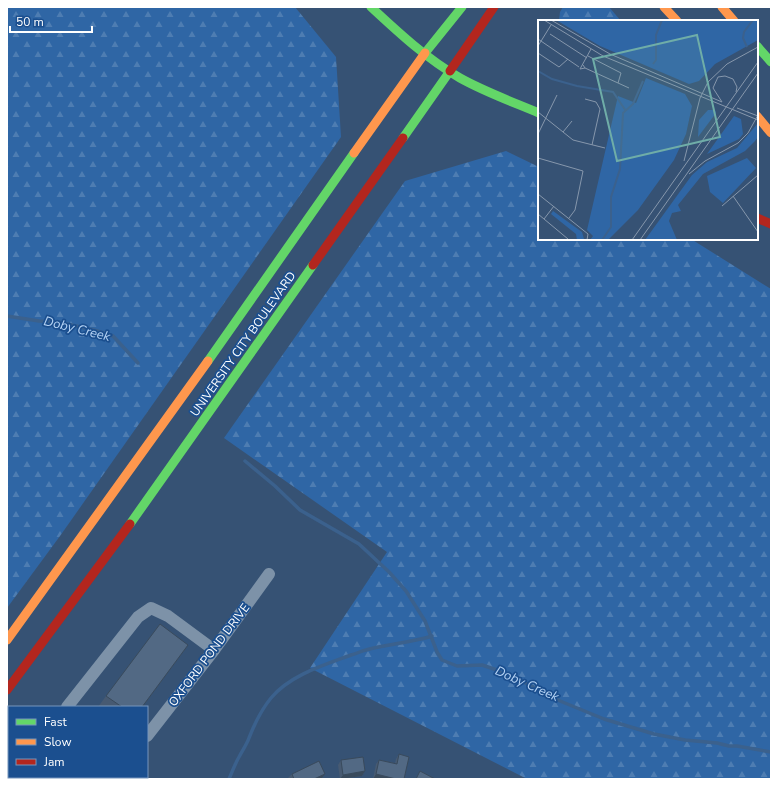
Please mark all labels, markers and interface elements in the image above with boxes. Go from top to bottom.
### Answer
scale bar [10,8,92,34]
text: 50 m [16,14,44,30]
inset map [538,20,758,240]
street label: UNIVERSITY CITY BOULEVARD [187,268,299,420]
water label: Doby Creek [42,312,113,346]
street label: OXFORD POND DRIVE [165,600,253,710]
water label: Doby Creek [492,662,562,706]
legend [8,706,148,778]
text: Fast [44,714,67,730]
text: Slow [44,734,72,750]
text: Jam [43,754,65,770]

